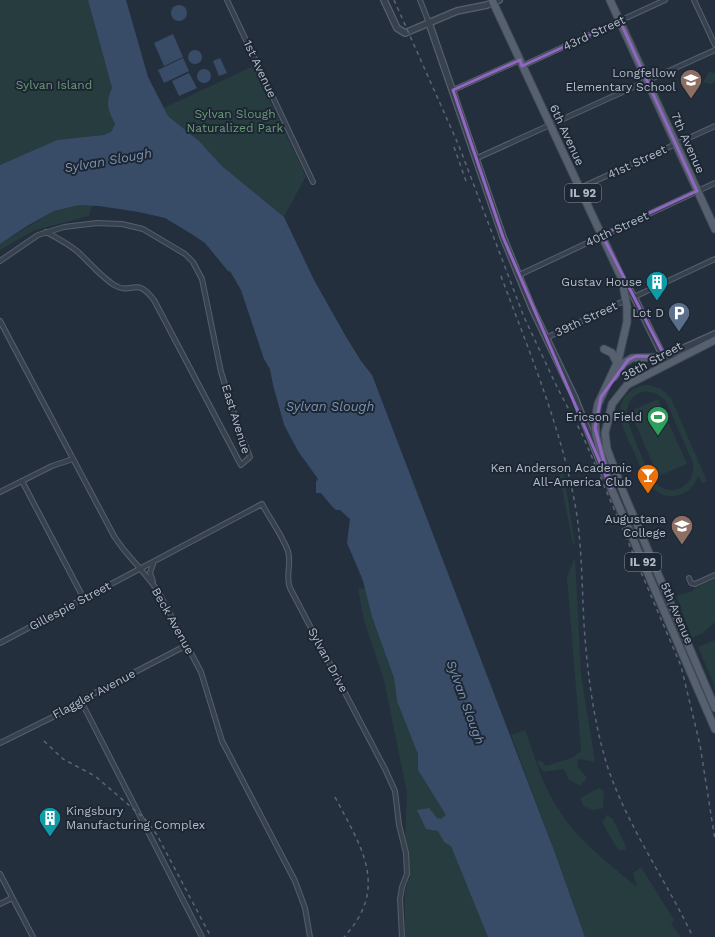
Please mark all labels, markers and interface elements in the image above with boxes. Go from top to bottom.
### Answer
street label: 43rd Street [561,13,627,53]
street label: 1st Avenue [241,38,279,100]
place label: Longfellow Elementary School [565,66,676,94]
school or university icon: Longfellow Elementary School [678,67,704,100]
park label: Sylvan Island [16,78,92,92]
street label: 6th Avenue [547,102,587,168]
park label: Sylvan Slough Naturalized Park [187,107,284,135]
street label: 7th Avenue [668,110,708,176]
street label: 41st Street [605,142,669,182]
water label: Sylvan Slough [63,145,153,176]
road number: IL 92 [565,184,601,202]
street label: 40th Street [583,208,651,250]
building icon: Gustav House [644,269,670,302]
place label: Gustav House [561,275,642,289]
street label: 39th Street [553,298,619,340]
parking icon: Lot D [666,300,692,333]
place label: Lot D [632,306,664,320]
street label: 38th Street [619,339,685,383]
street label: East Avenue [219,383,253,455]
water label: Sylvan Slough [286,399,374,414]
sports icon: Ericson Field [645,404,671,437]
place label: Ericson Field [566,410,642,424]
place label: Ken Anderson Academic All-America Club [491,461,632,489]
bar icon: Ken Anderson Academic All-America Club [635,462,661,495]
place label: Augustana College [605,512,666,540]
school or university icon: Augustana College [669,513,695,546]
road number: IL 92 [625,553,661,571]
street label: Gillespie Street [27,579,113,633]
street label: 5th Avenue [658,580,696,646]
street label: Beck Avenue [149,585,197,657]
street label: Sylvan Drive [305,625,351,695]
water label: Sylvan Slough [443,658,488,746]
street label: Flaggler Avenue [50,666,138,722]
place label: Kingsbury Manufacturing Complex [66,804,205,832]
building icon: Kingsbury Manufacturing Complex [37,805,63,838]

